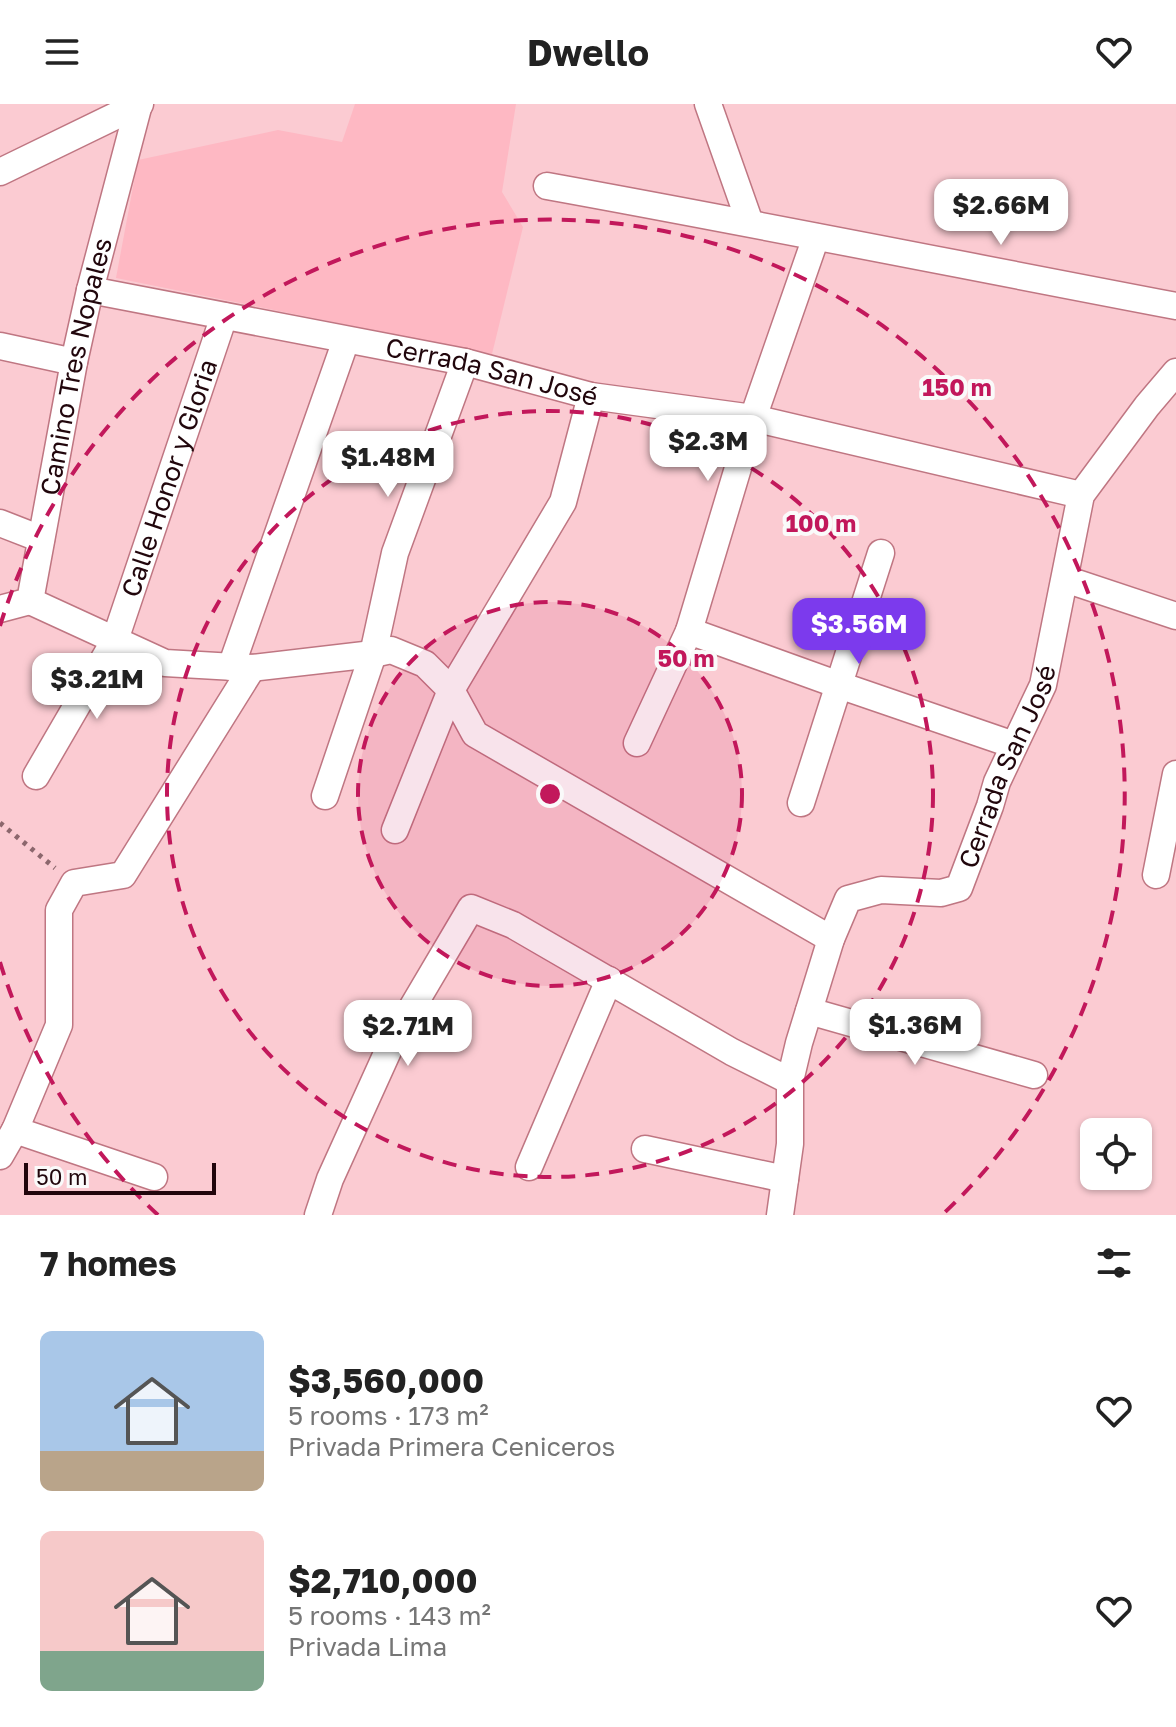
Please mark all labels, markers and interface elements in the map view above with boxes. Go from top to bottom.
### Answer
icon: menu [40,30,84,74]
icon: heart [1092,30,1136,74]
text: Dwello [527,31,649,74]
pin: $2.66M [936,179,1066,247]
text: $2.66M [952,189,1050,220]
street label: Camino Tres Nopales [34,234,118,498]
street label: Cerrada San José [383,331,601,412]
street label: Calle Honor y Gloria [115,355,223,601]
text: 150 m [922,372,992,401]
pin: $2.3M [652,415,764,483]
text: $2.3M [668,425,748,456]
pin: $1.48M [323,431,453,499]
text: $1.48M [340,441,436,472]
text: 100 m [786,508,856,537]
pin: $3.56M [794,598,924,666]
text: $3.56M [810,608,908,639]
text: 50 m [657,643,715,672]
pin: $3.21M [32,653,162,721]
text: $3.21M [50,663,144,694]
street label: Cerrada San José [952,663,1062,872]
centre of rings [536,780,564,808]
pin: $1.36M [850,999,980,1067]
pin: $2.71M [343,1000,473,1068]
text: $1.36M [868,1009,962,1040]
text: $2.71M [362,1010,454,1041]
map controls [1080,1118,1152,1190]
button: locate [1080,1118,1152,1190]
scale bar [24,1159,216,1195]
text: 50 m [36,1163,87,1190]
icon: filters [1092,1241,1136,1285]
text: 7 homes [40,1243,177,1283]
text: $3,560,000 [288,1360,484,1400]
icon: home [104,1363,200,1459]
icon: heart [1092,1389,1136,1433]
text: 5 rooms · 173 m² [288,1400,489,1431]
text: Privada Primera Ceniceros [288,1431,615,1462]
text: $2,710,000 [288,1560,478,1600]
icon: home [104,1563,200,1659]
icon: heart [1092,1589,1136,1633]
text: 5 rooms · 143 m² [288,1600,491,1631]
text: Privada Lima [288,1631,447,1662]

